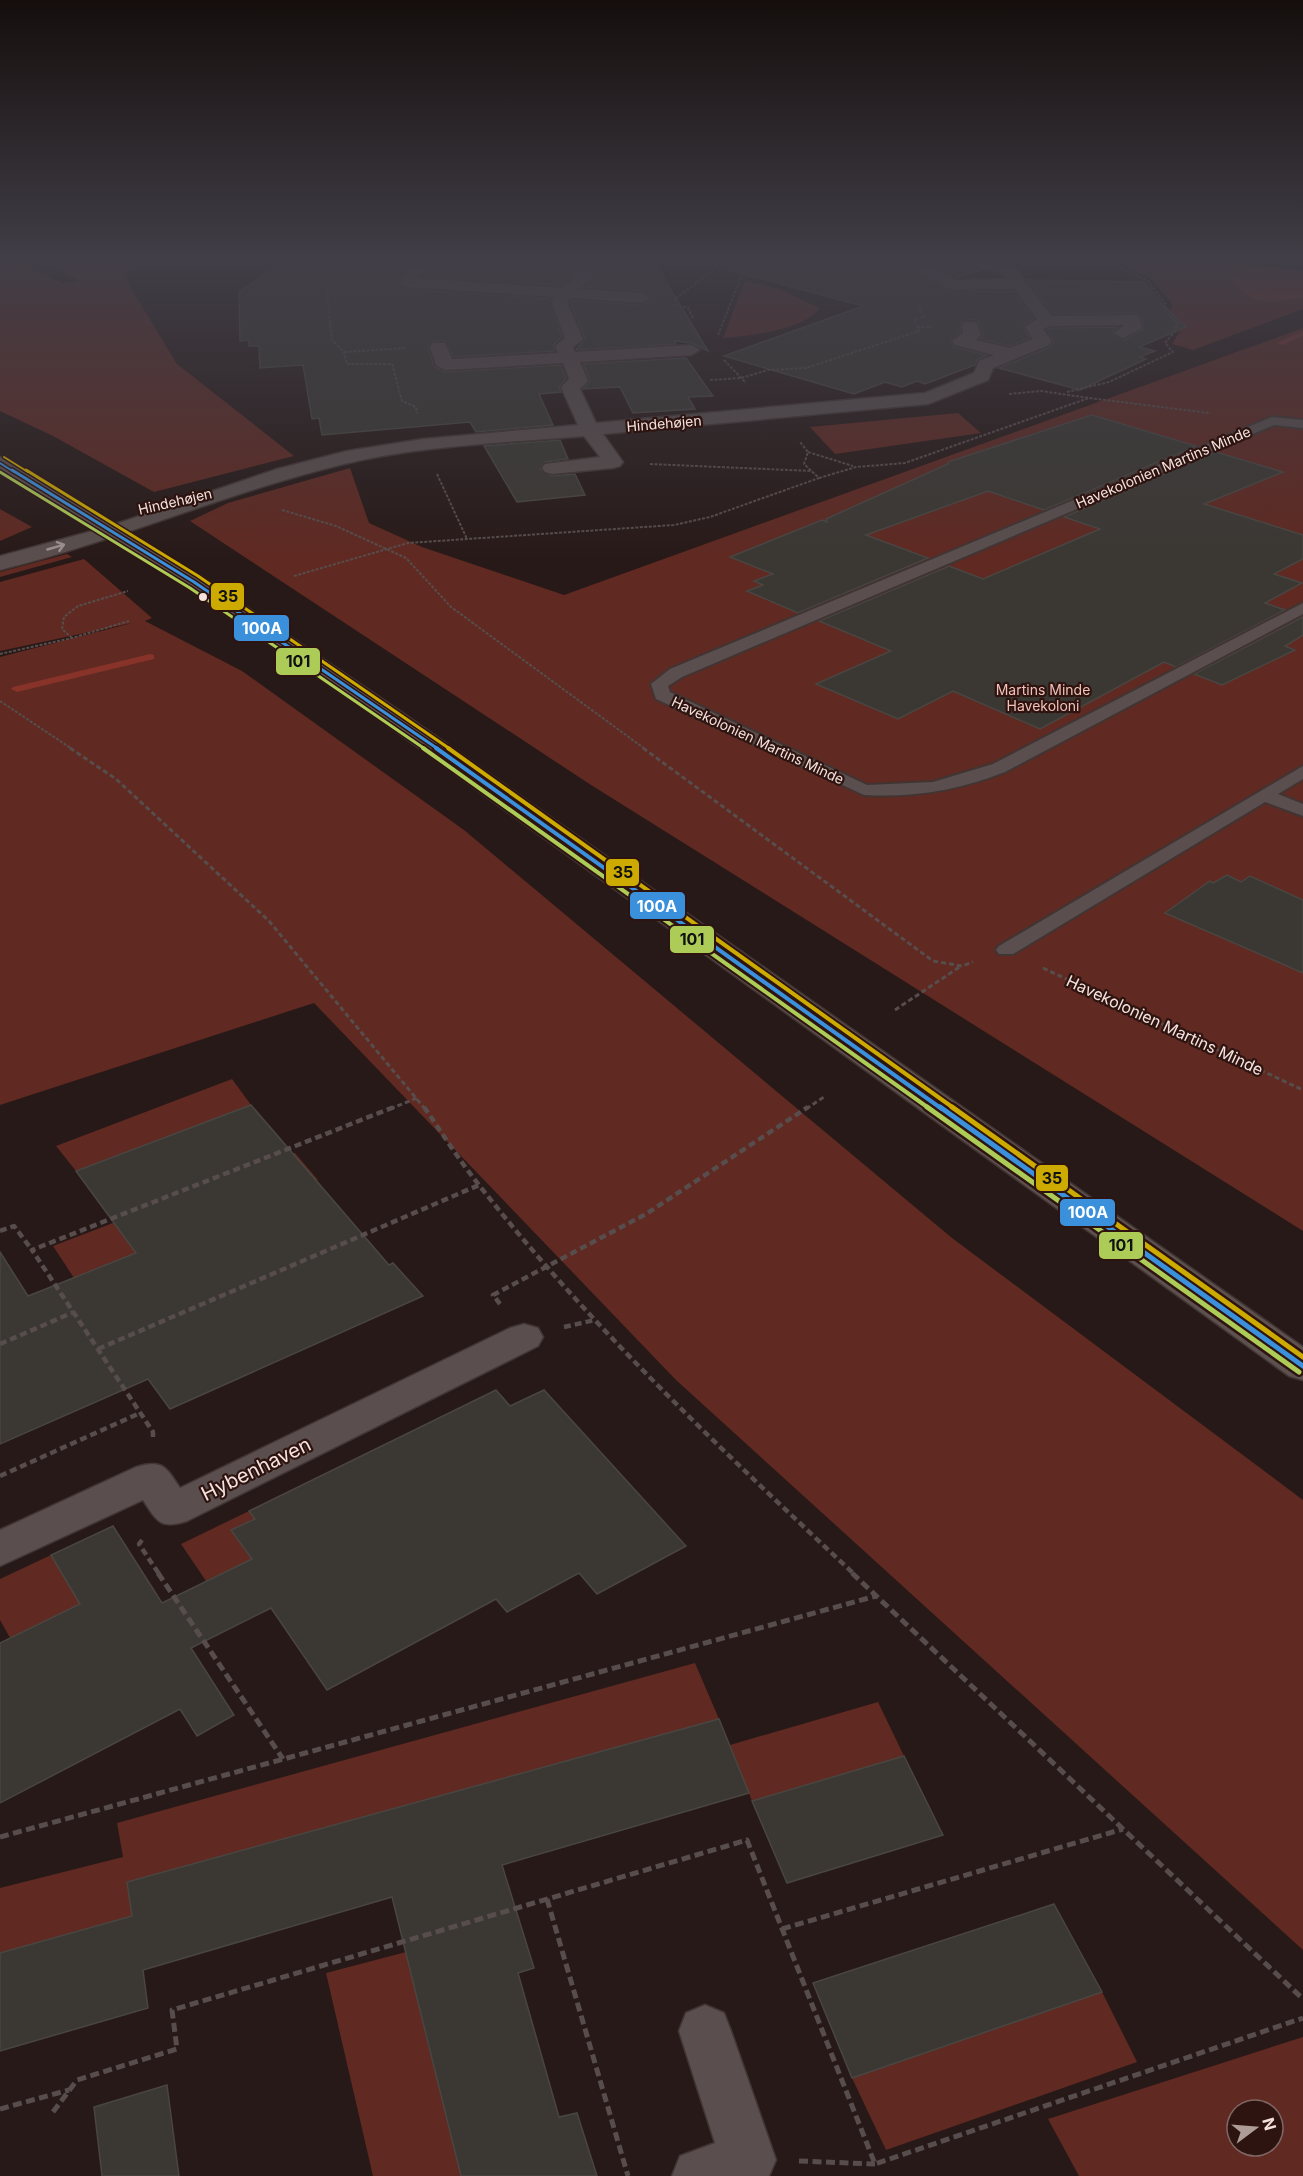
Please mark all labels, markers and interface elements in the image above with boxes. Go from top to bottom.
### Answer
street label: Hindehøjen [626,411,702,435]
street label: Havekolonien Martins Minde [1073,422,1253,512]
street label: Hindehøjen [136,484,214,518]
one-way arrow [46,541,65,552]
line badge: 35 [210,582,245,611]
text: 35 [218,586,238,606]
unlabelled marker [197,591,209,603]
line badge: 100A [233,614,290,642]
text: 100A [242,618,282,638]
line badge: 101 [275,647,321,676]
text: 101 [286,651,310,671]
park label: Martins Minde Havekoloni [996,681,1090,714]
street label: Havekolonien Martins Minde [669,693,847,787]
line badge: 35 [605,858,640,887]
text: 35 [613,862,633,882]
line badge: 100A [629,891,686,920]
text: 100A [637,896,677,916]
line badge: 101 [669,925,715,954]
text: 101 [680,929,704,949]
street label: Havekolonien Martins Minde [1063,971,1267,1079]
line badge: 35 [1035,1164,1069,1192]
text: 35 [1042,1168,1062,1188]
line badge: 100A [1059,1198,1116,1227]
text: 100A [1068,1202,1108,1222]
line badge: 101 [1098,1231,1144,1260]
text: 101 [1109,1235,1133,1255]
street label: Hybenhaven [197,1432,315,1506]
north arrow [1225,2098,1285,2158]
text: N [1258,2115,1281,2132]

